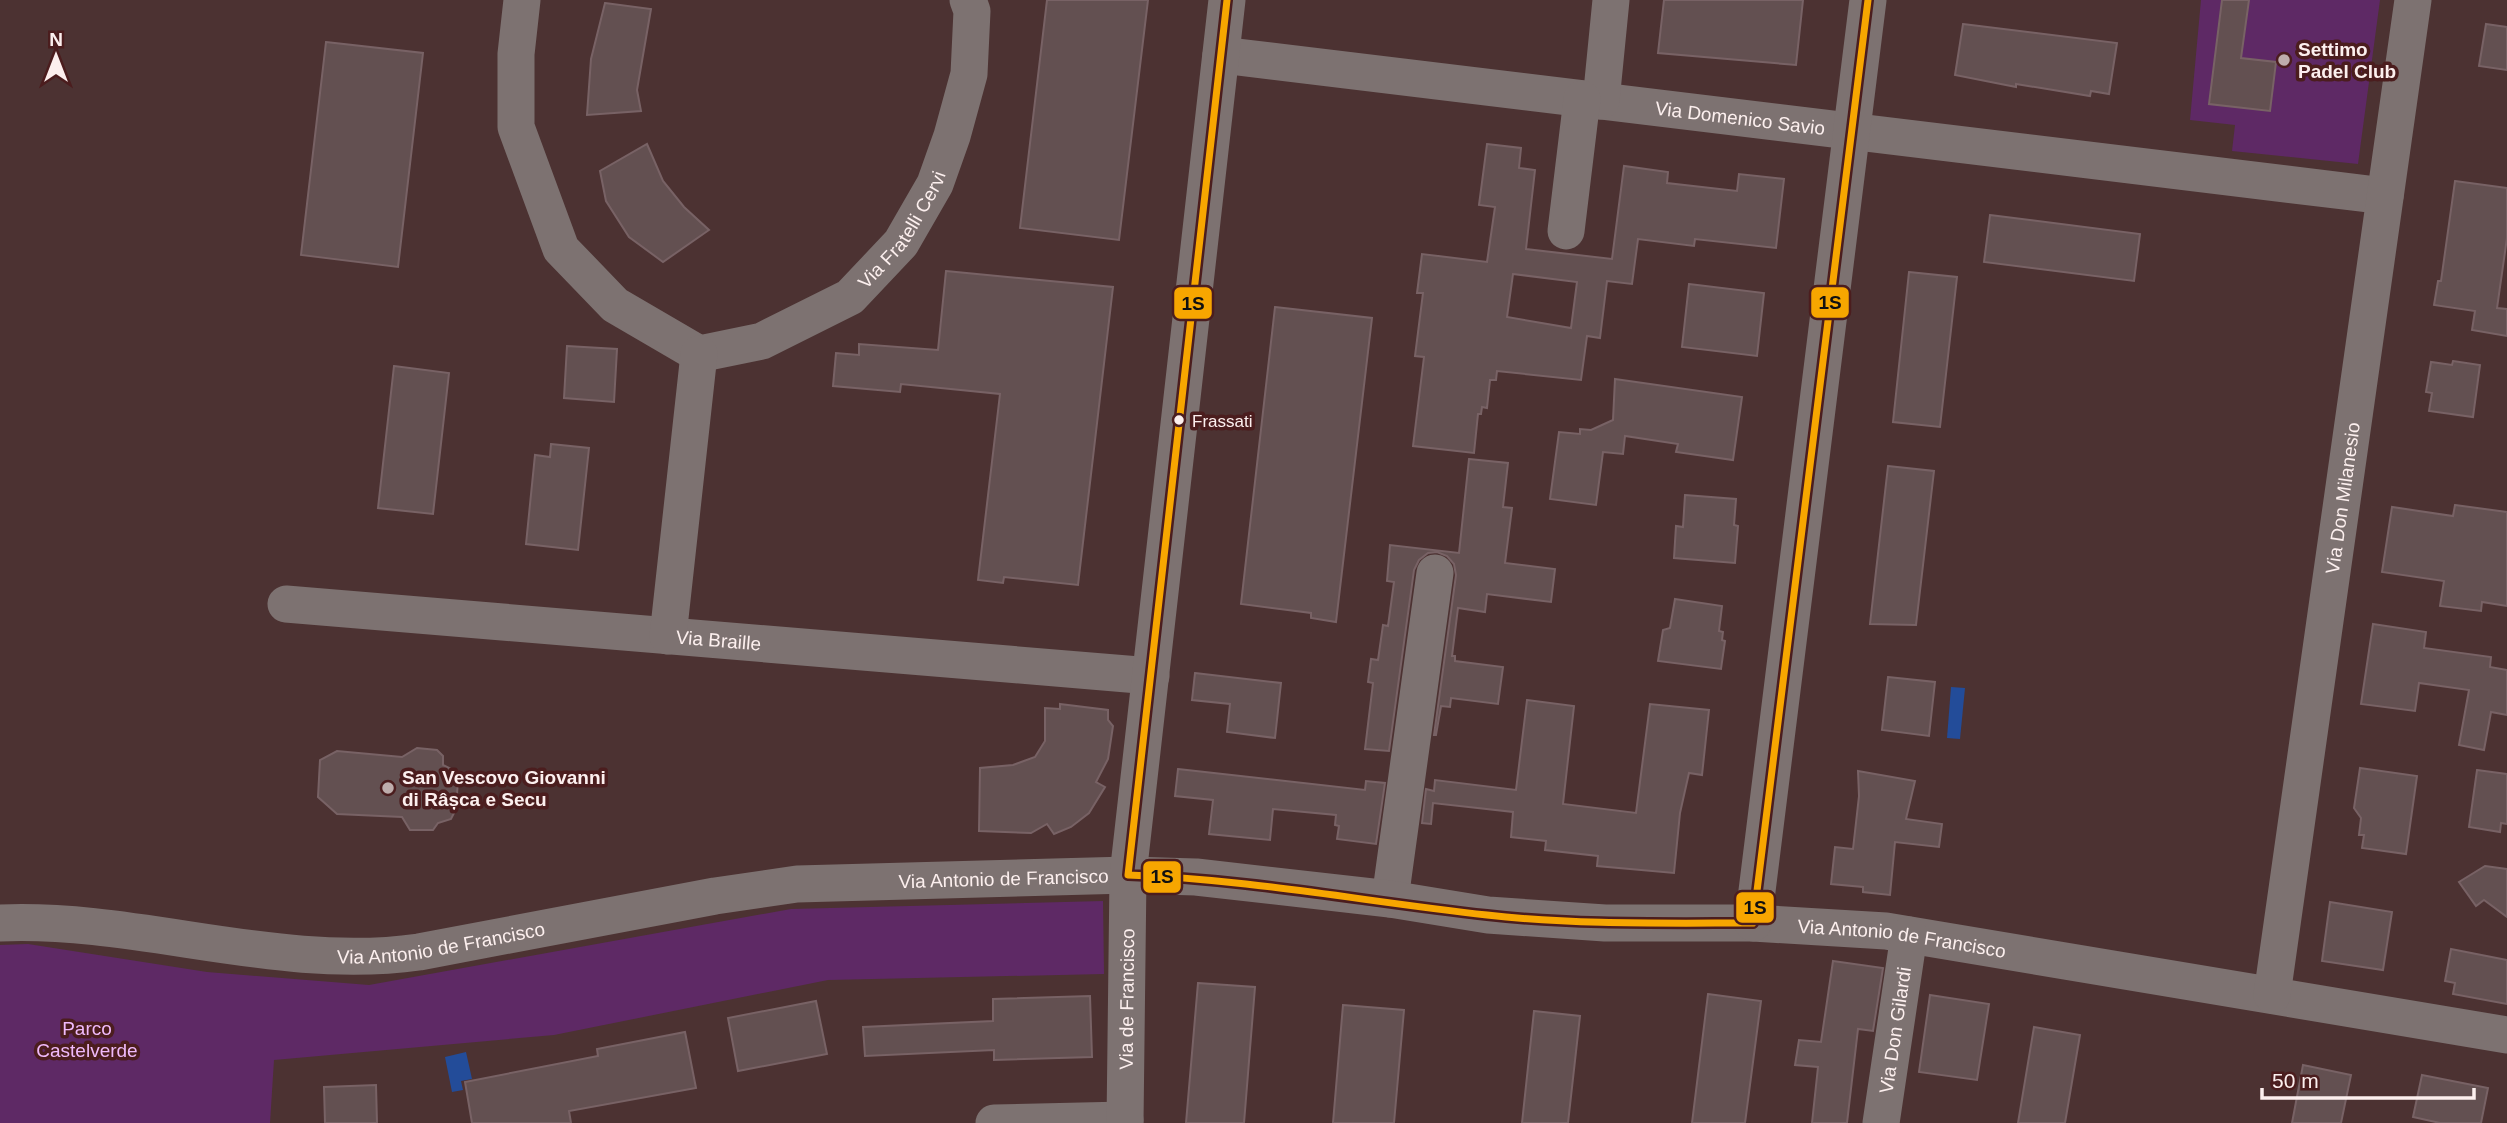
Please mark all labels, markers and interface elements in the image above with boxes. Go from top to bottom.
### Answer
north arrow [21,21,91,91]
text: N [49,29,63,50]
place label: Settimo Padel Club [2298,39,2396,82]
marker: Settimo Padel Club [2276,52,2292,68]
street label: Via Domenico Savio [1654,98,1826,139]
street label: Via Fratelli Cervi [854,168,950,293]
line badge: 1S [1173,286,1213,320]
line badge: 1S [1810,286,1850,319]
text: 1S [1818,292,1842,313]
text: 1S [1181,293,1205,314]
place label: Frassati [1192,412,1252,431]
marker: Frassati [1172,413,1186,427]
street label: Via Don Milanesio [2322,421,2364,575]
street label: Via Braille [675,626,762,655]
place label: San Vescovo Giovanni di Râșca e Secu [402,767,606,810]
marker: San Vescovo Giovanni di Râșca e Secu [380,780,396,796]
line badge: 1S [1142,860,1182,894]
street label: Via Antonio de Francisco [898,866,1109,892]
text: 1S [1150,866,1174,887]
line badge: 1S [1735,891,1775,924]
text: 1S [1743,897,1767,918]
street label: Via Antonio de Francisco [1797,916,2007,962]
street label: Via Antonio de Francisco [337,918,547,967]
street label: Via de Francisco [1116,928,1138,1070]
street label: Via Don Gilardi [1876,965,1915,1095]
park label: Parco Castelverde [36,1018,138,1061]
scale bar [2262,1056,2474,1100]
text: 50 m [2272,1069,2319,1092]

